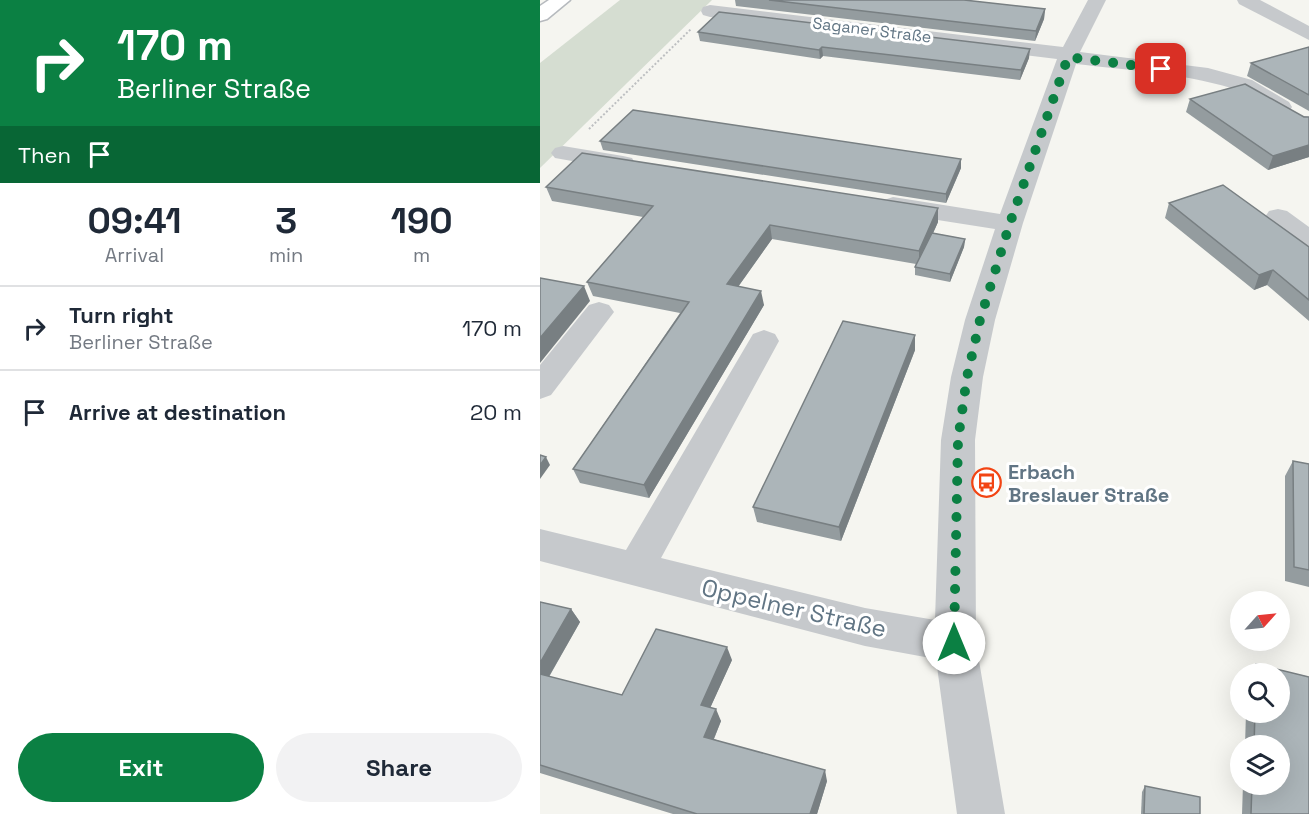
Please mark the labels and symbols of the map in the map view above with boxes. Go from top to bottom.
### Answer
street label: Saganer Straße [812,12,932,48]
pin [1135,43,1186,94]
place label: Erbach Breslauer Straße [1008,459,1169,508]
bus stop icon: Erbach Breslauer Straße [971,467,1003,499]
street label: Oppelner Straße [699,572,889,644]
north arrow [1230,591,1290,651]
position arrow [922,611,986,675]

